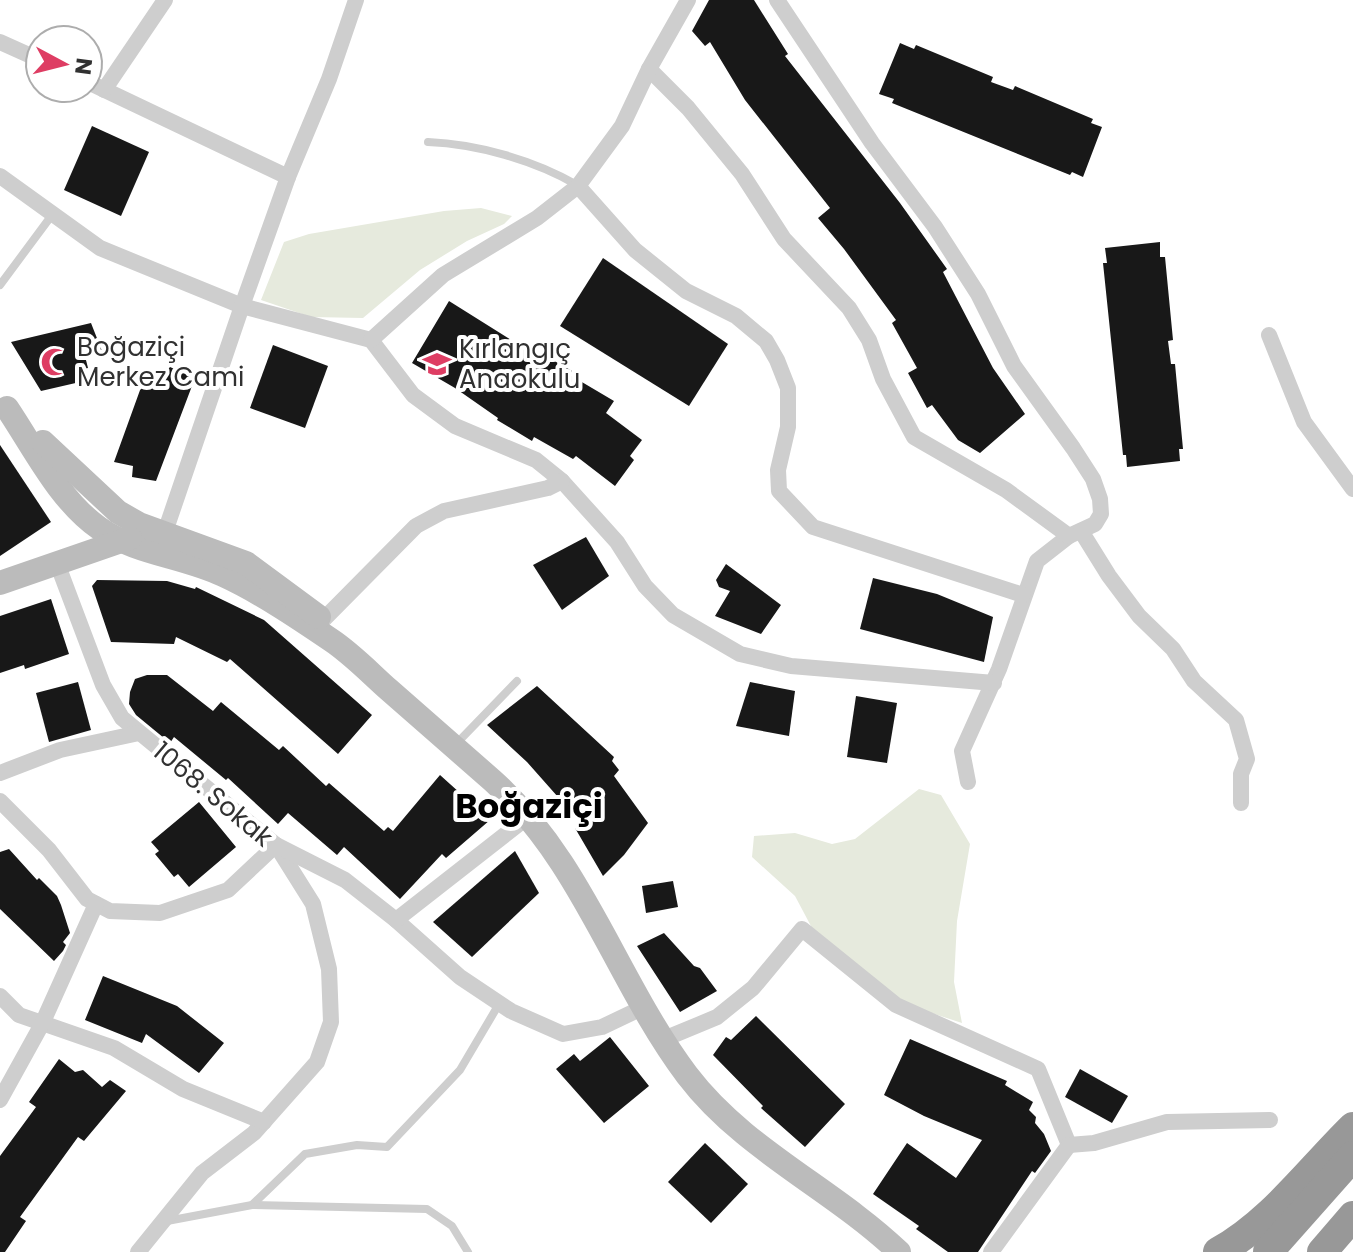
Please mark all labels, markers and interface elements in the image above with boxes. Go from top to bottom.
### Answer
north arrow [24,24,104,104]
text: N [67,56,100,76]
place label: Boğaziçi Merkez Cami [77,329,244,395]
place label: Kırlangıç Anaokulu [459,331,580,397]
mosque icon: Boğaziçi Merkez Cami [40,347,70,377]
school or university icon: Kırlangıç Anaokulu [422,349,452,379]
street label: 1068. Sokak [145,733,281,855]
district label: Boğaziçi [455,782,603,830]

